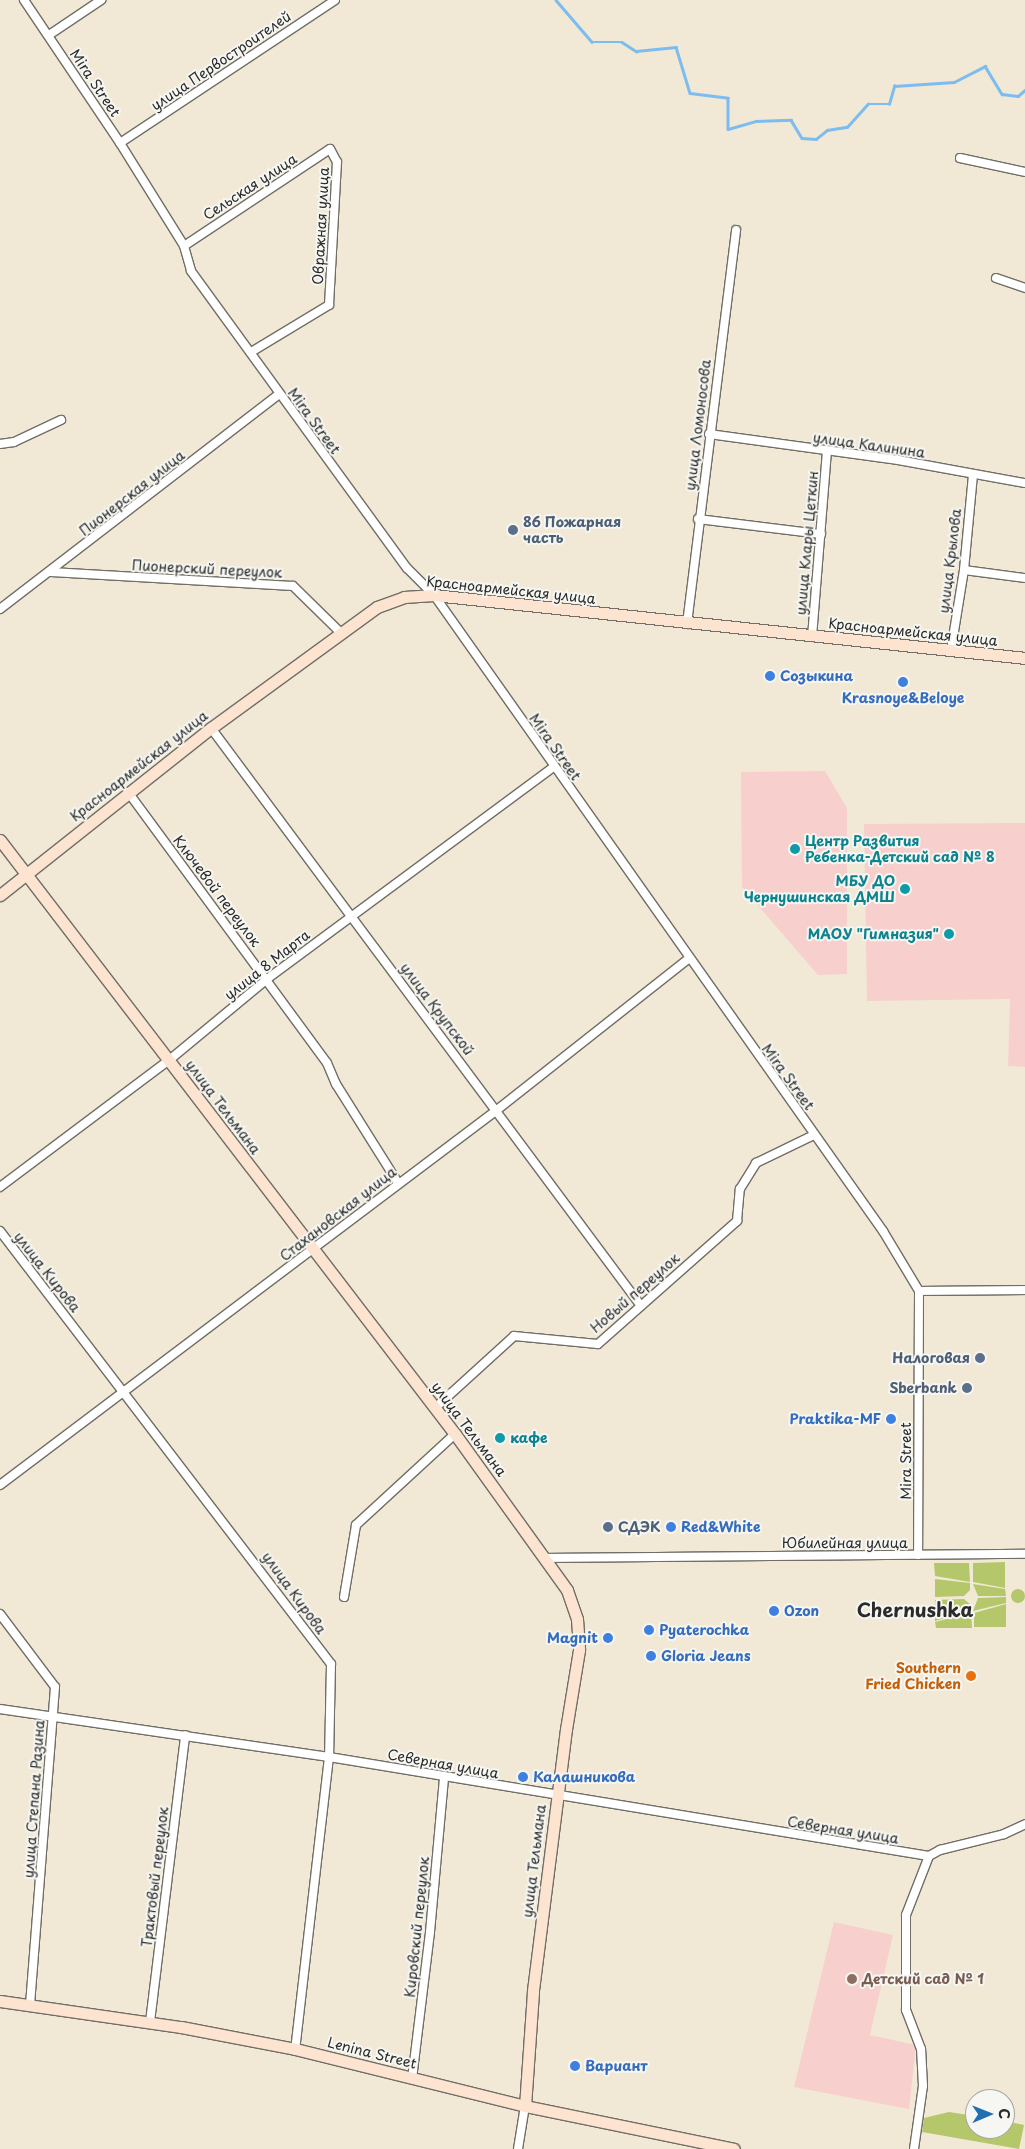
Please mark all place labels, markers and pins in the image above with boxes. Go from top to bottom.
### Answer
place label: 86 Пожарная часть [523,514,622,546]
marker: 86 Пожарная часть [507,524,519,536]
place label: Созыкина [780,668,853,684]
marker: Созыкина [764,670,776,682]
marker: Krasnoye&Beloye [897,676,909,688]
place label: Krasnoye&Beloye [842,690,964,706]
place label: Центр Развития Ребенка-Детский сад № 8 [805,833,995,866]
marker: Центр Развития Ребенка-Детский сад № 8 [789,843,801,855]
place label: МБУ ДО Чернушинская ДМШ [743,873,895,906]
marker: МБУ ДО Чернушинская ДМШ [899,883,911,895]
place label: МАОУ "Гимназия" [807,926,939,942]
marker: МАОУ "Гимназия" [943,928,955,940]
place label: Налоговая [892,1350,970,1366]
marker: Налоговая [974,1352,986,1364]
place label: Sberbank [889,1380,957,1396]
marker: Sberbank [961,1382,973,1394]
place label: Praktika-MF [790,1411,881,1427]
marker: Praktika-MF [885,1413,897,1425]
place label: кафе [510,1430,548,1446]
marker: кафе [494,1432,506,1444]
place label: СДЭК [618,1519,660,1535]
place label: Red&White [681,1519,761,1535]
marker: СДЭК [602,1521,614,1533]
marker: Red&White [665,1521,677,1533]
place label: Ozon [784,1603,819,1619]
marker: Ozon [768,1605,780,1617]
place label: Pyaterochka [659,1622,749,1638]
marker: Pyaterochka [643,1624,655,1636]
place label: Magnit [547,1630,598,1646]
marker: Magnit [602,1632,614,1644]
place label: Gloria Jeans [661,1648,750,1664]
marker: Gloria Jeans [645,1650,657,1662]
place label: Southern Fried Chicken [864,1660,961,1692]
marker: Southern Fried Chicken [965,1670,977,1682]
place label: Калашникова [533,1769,635,1785]
marker: Калашникова [517,1771,529,1783]
place label: Детский сад № 1 [862,1971,985,1987]
marker: Детский сад № 1 [846,1973,858,1985]
place label: Вариант [585,2058,648,2074]
marker: Вариант [569,2060,581,2072]

